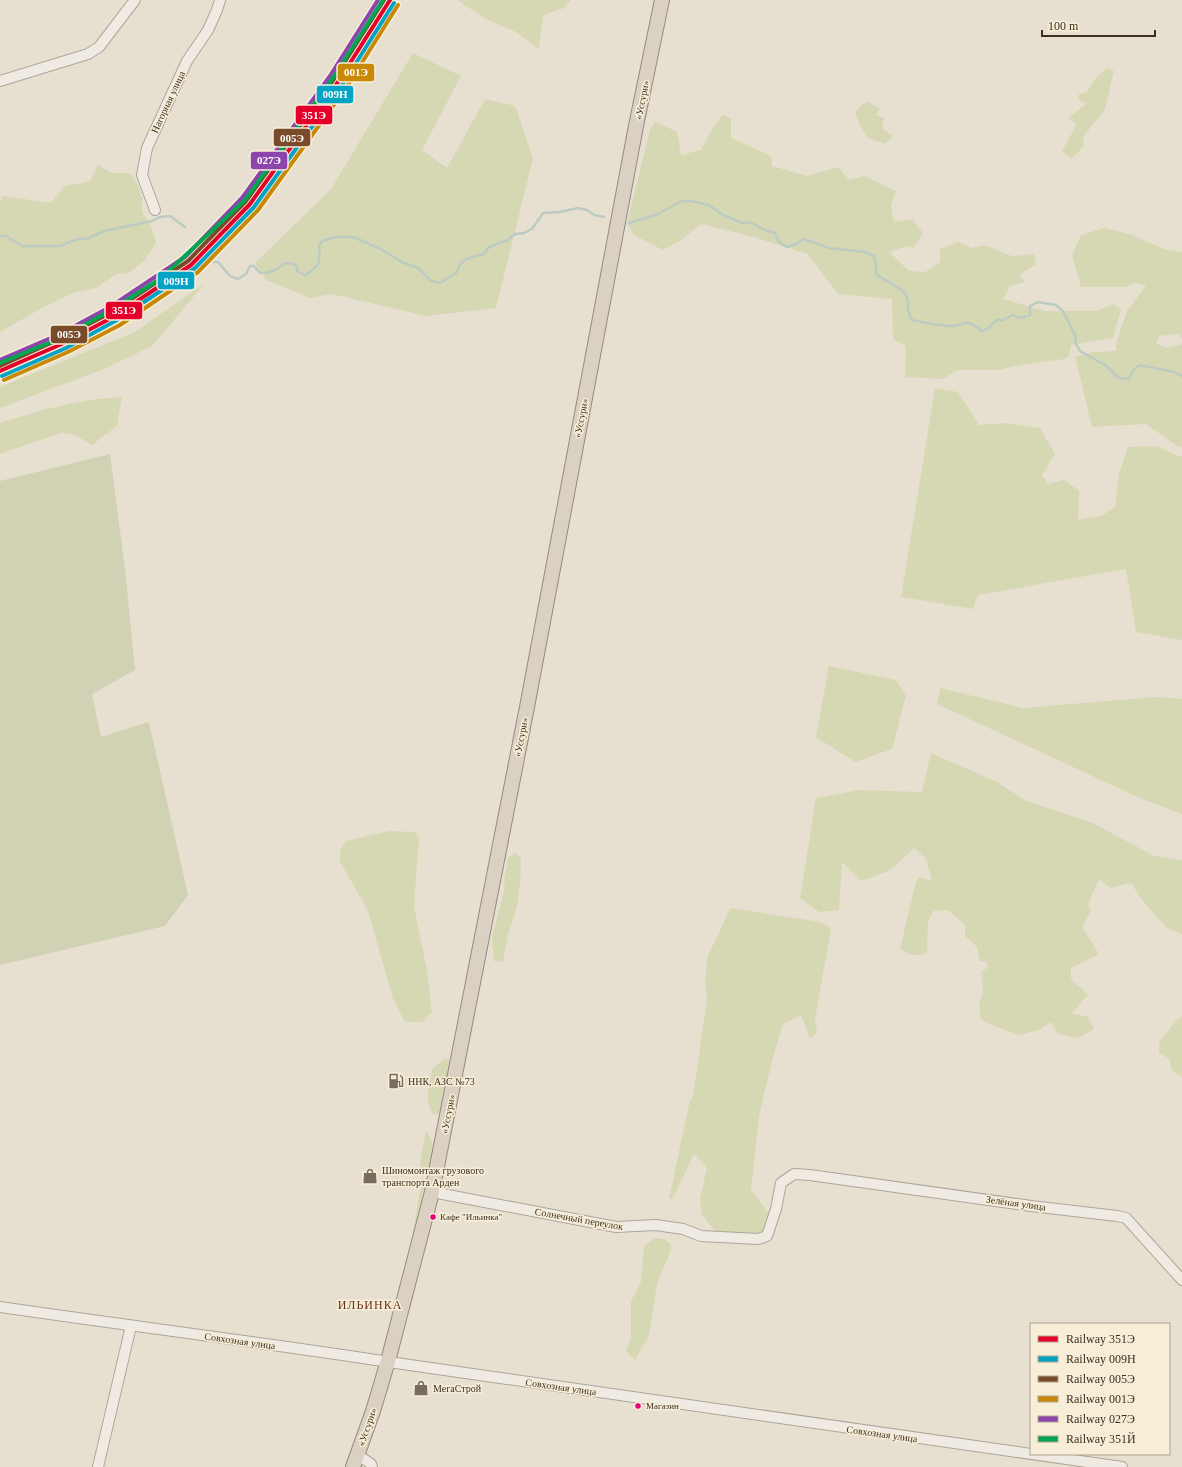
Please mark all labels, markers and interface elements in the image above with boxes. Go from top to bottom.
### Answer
scale bar [1042,12,1155,38]
text: 100 m [1048,19,1079,33]
line badge: 001Э [337,63,375,82]
text: 001Э [344,66,368,78]
street label: Нагорная улица [149,69,187,135]
street label: «Уссури» [633,79,651,121]
line badge: 009Н [316,85,354,104]
text: 009Н [322,88,348,100]
line badge: 351Э [295,105,333,125]
text: 351Э [302,109,326,121]
line badge: 005Э [273,128,311,147]
text: 005Э [280,132,304,144]
line badge: 027Э [250,151,288,170]
text: 027Э [257,154,281,166]
line badge: 009Н [157,271,195,290]
text: 009Н [163,275,189,287]
line badge: 351Э [105,301,143,320]
text: 351Э [112,304,136,316]
line badge: 005Э [50,325,88,344]
text: 005Э [57,328,81,340]
street label: «Уссури» [572,397,590,439]
street label: «Уссури» [512,716,530,758]
fuel station icon: ННК, АЗС №73 [387,1072,405,1090]
place label: ННК, АЗС №73 [408,1076,475,1087]
street label: «Уссури» [439,1093,457,1135]
place label: Шиномонтаж грузового транспорта Арден [382,1165,484,1188]
shop icon: Шиномонтаж грузового транспорта Арден [361,1167,379,1185]
street label: Зелёная улица [985,1193,1047,1213]
street label: Солнечный переулок [534,1206,624,1232]
marker: Кафе "Ильинка" [428,1212,438,1222]
place label: Кафе "Ильинка" [440,1212,503,1222]
district label: ИЛЬИНКА [338,1298,402,1312]
legend [1030,1323,1170,1455]
street label: Совхозная улица [204,1331,277,1352]
text: Railway 351Э [1066,1332,1135,1346]
text: Railway 009Н [1066,1352,1136,1366]
text: Railway 005Э [1066,1372,1135,1386]
street label: Совхозная улица [525,1377,598,1398]
shop icon: МегаСтрой [412,1379,430,1397]
place label: МегаСтрой [433,1383,482,1394]
text: Railway 001Э [1066,1392,1135,1406]
marker: Магазин [633,1401,643,1411]
place label: Магазин [646,1401,679,1411]
street label: «Уссури» [355,1406,379,1448]
text: Railway 027Э [1066,1412,1135,1426]
street label: Совхозная улица [846,1424,919,1445]
text: Railway 351Й [1066,1432,1136,1446]

